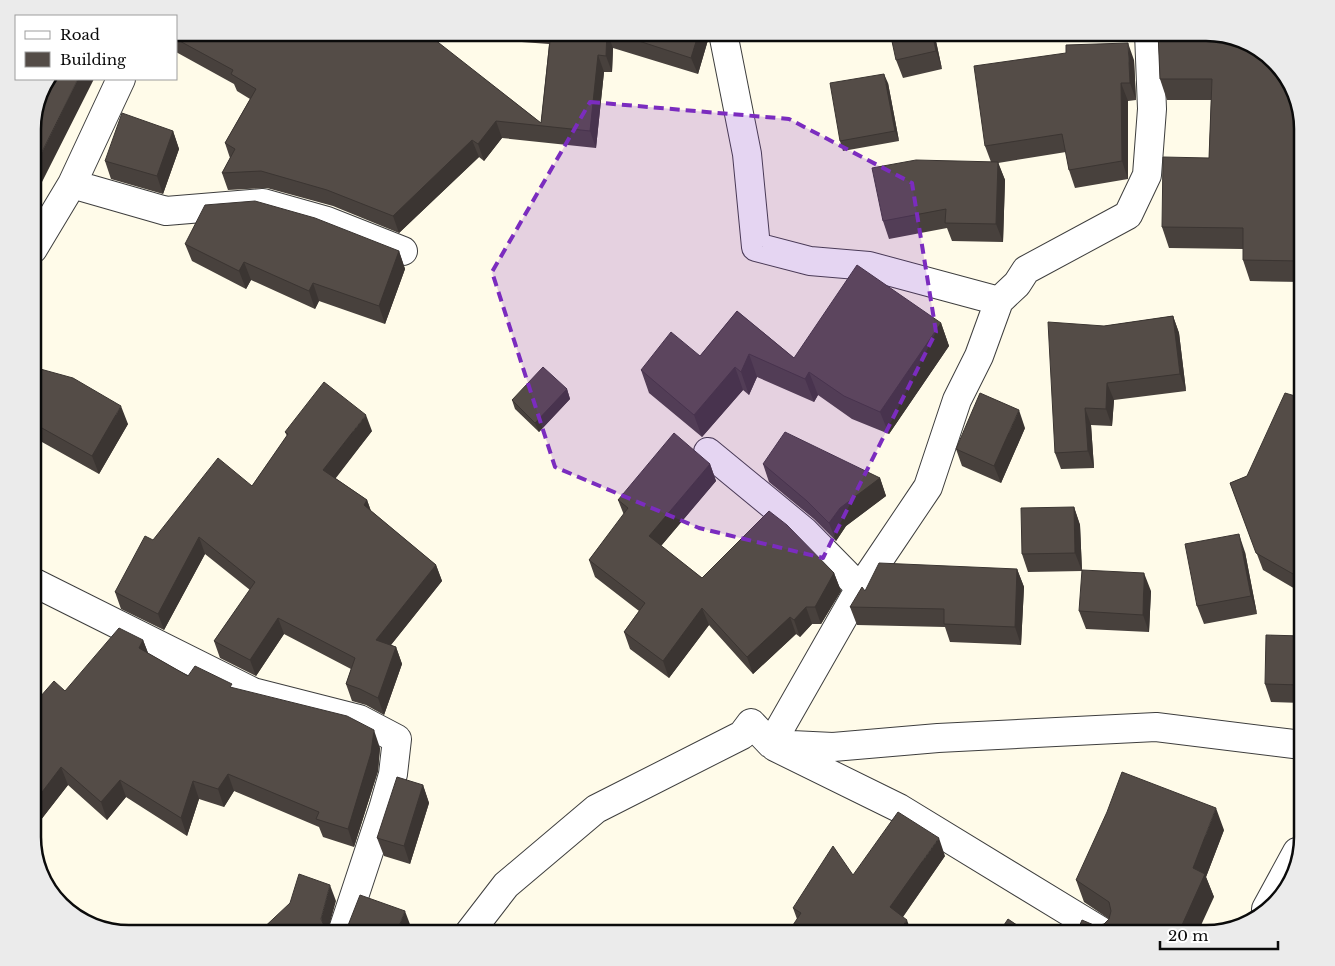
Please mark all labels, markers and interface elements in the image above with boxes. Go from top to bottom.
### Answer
legend [15,15,178,80]
text: Road [60,25,100,44]
text: Building [60,50,127,69]
scale bar [1160,918,1278,950]
text: 20 m [1168,926,1208,945]

